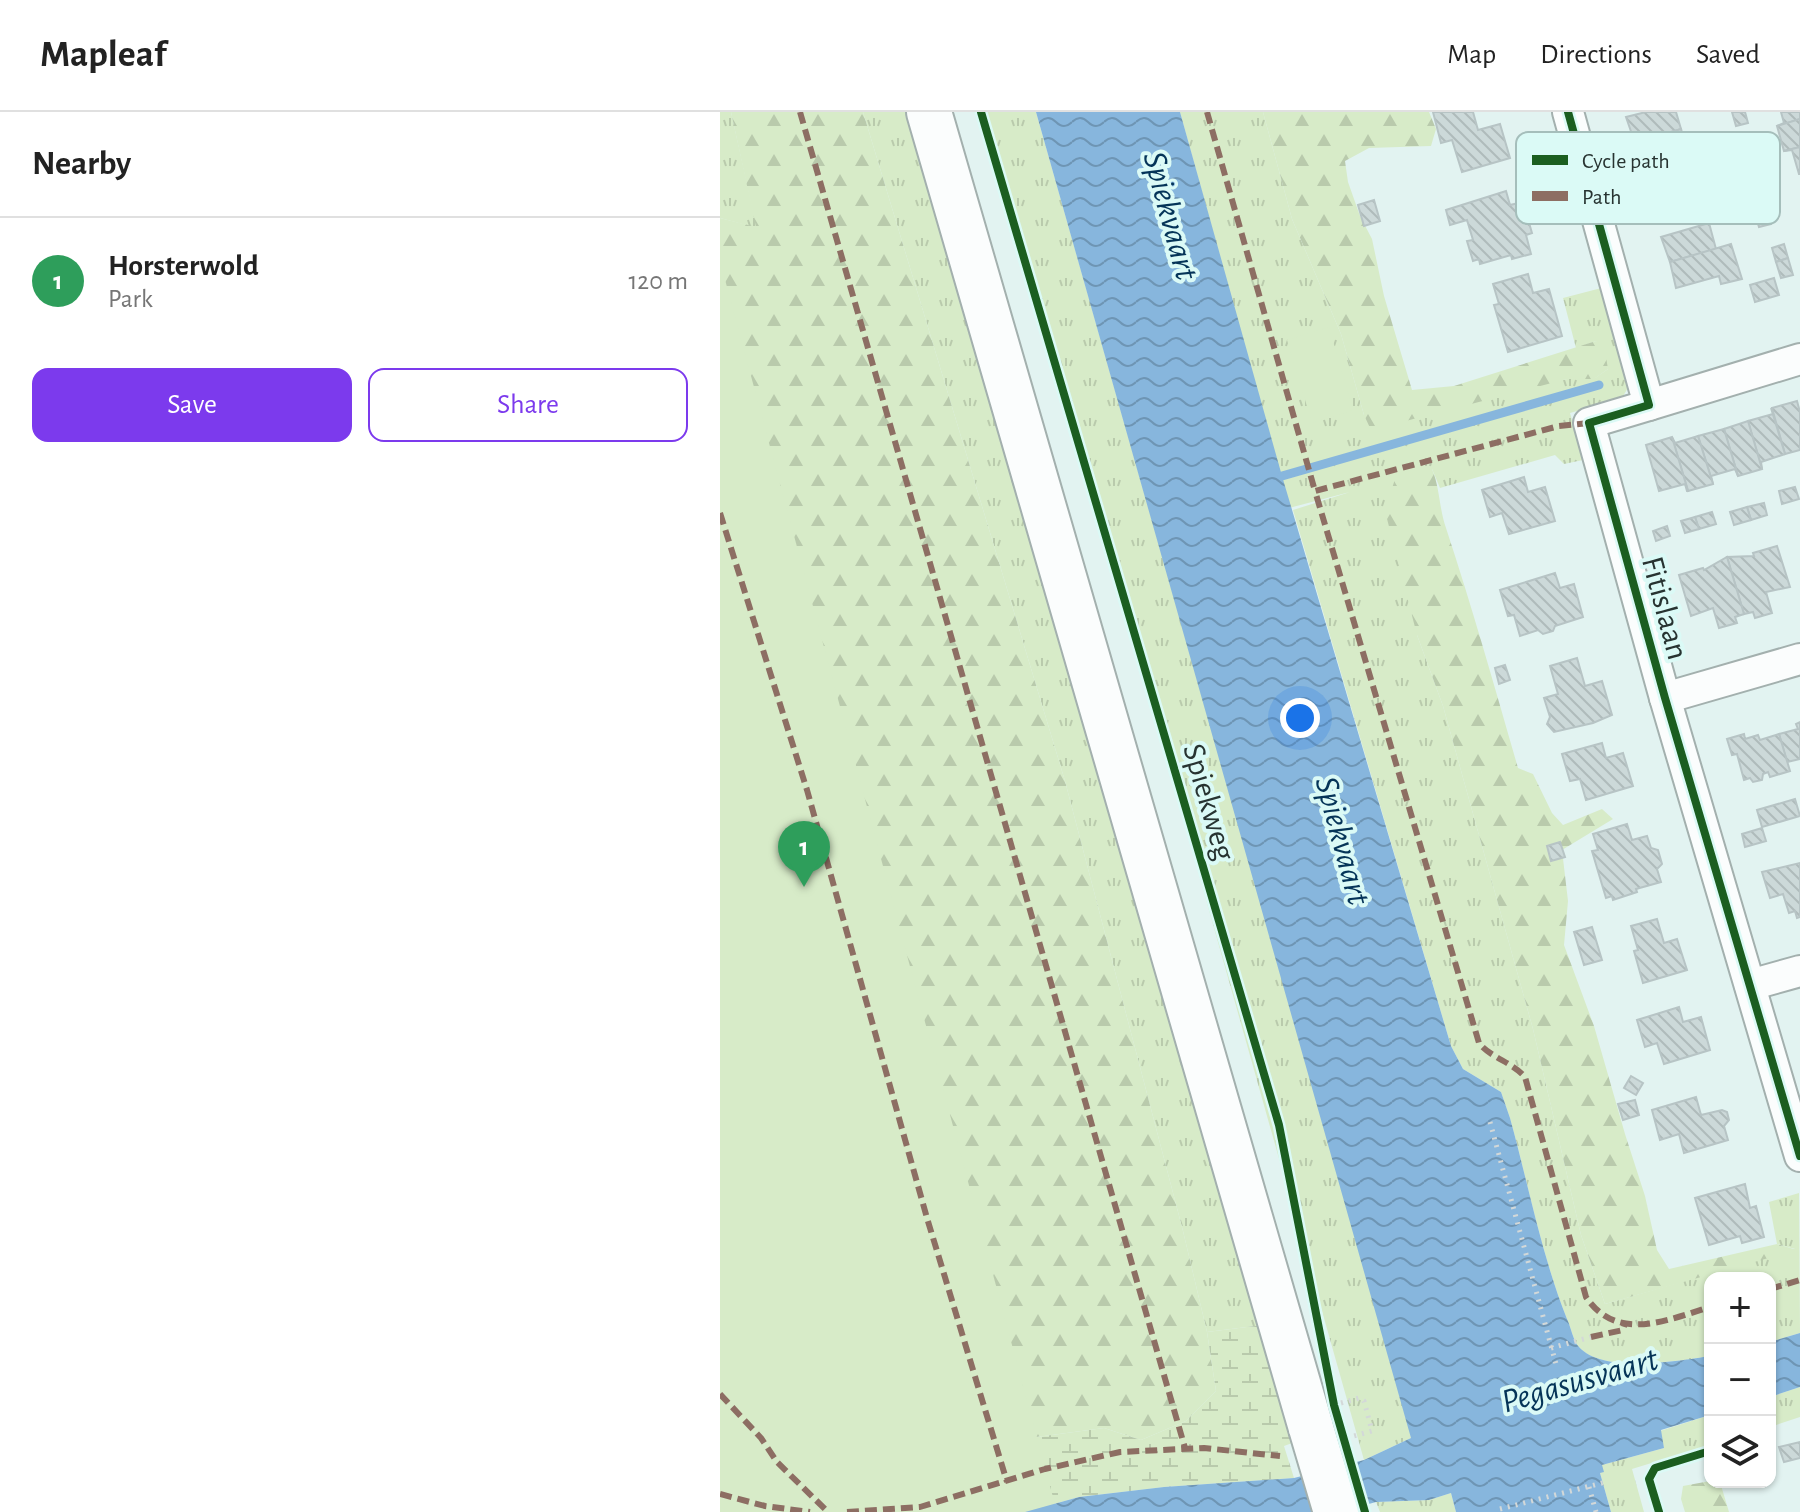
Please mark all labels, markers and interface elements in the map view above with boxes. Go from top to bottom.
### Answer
text: Mapleaf [40,36,166,74]
text: Map [1447,41,1496,69]
text: Directions [1540,41,1652,69]
text: Saved [1696,41,1760,69]
legend [1516,132,1780,224]
text: Nearby [32,147,131,181]
water label: Spiekvaart [1137,148,1204,285]
text: Cycle path [1582,150,1670,172]
text: Path [1582,186,1622,208]
text: Horsterwold [108,251,259,281]
text: 1 [53,268,63,294]
text: 120 m [628,268,688,294]
text: Park [108,286,153,312]
button: Save [32,368,352,442]
button: Share [368,368,688,442]
street label: Fitislaan [1636,553,1694,663]
your location [1280,698,1320,738]
street label: Spiekweg [1177,740,1241,864]
water label: Spiekvaart [1309,773,1376,910]
pin: 1 [778,821,830,887]
map controls [1704,1272,1776,1488]
button: + [1704,1272,1776,1344]
water label: Pegasusvaart [1498,1342,1663,1420]
button: − [1704,1344,1776,1416]
button: layers [1704,1416,1776,1488]

